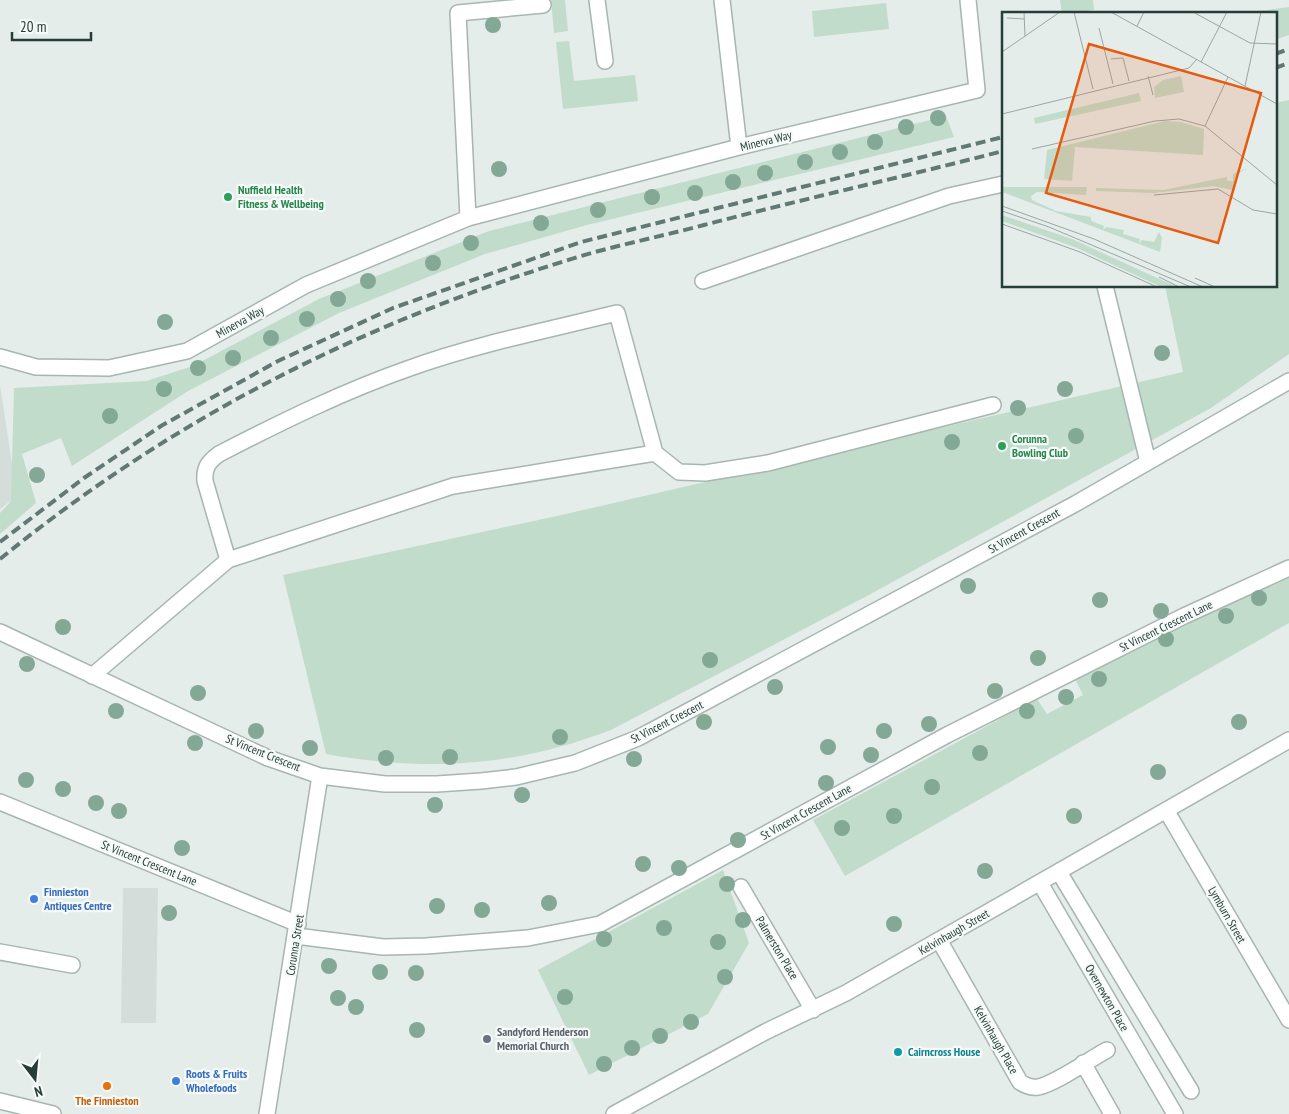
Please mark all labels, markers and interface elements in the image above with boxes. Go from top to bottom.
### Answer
scale bar [12,10,91,42]
inset map [1002,12,1276,288]
text: 20 m [20,17,46,36]
street label: Minerva Way [739,127,794,154]
place label: Nuffield Health Fitness & Wellbeing [238,182,324,211]
marker: Nuffield Health Fitness & Wellbeing [222,191,234,203]
street label: Minerva Way [213,302,267,341]
place label: Corunna Bowling Club [1012,431,1069,460]
marker: Corunna Bowling Club [996,440,1008,452]
street label: St Vincent Crescent [985,504,1063,556]
street label: St Vincent Crescent Lane [1117,596,1215,655]
street label: St Vincent Crescent [628,697,706,746]
street label: St Vincent Crescent [224,731,303,775]
street label: St Vincent Crescent Lane [758,780,854,843]
street label: St Vincent Crescent Lane [99,837,199,889]
place label: Finnieston Antiques Centre [43,884,112,913]
street label: Lymburn Street [1205,884,1250,946]
marker: Finnieston Antiques Centre [28,893,40,905]
street label: Kelvinhaugh Street [916,905,992,958]
street label: Corunna Street [282,913,307,976]
street label: Palmerston Place [753,913,802,982]
street label: Overnewton Place [1082,962,1133,1034]
street label: Kelvinhaugh Place [971,1003,1022,1076]
place label: Sandyford Henderson Memorial Church [497,1024,588,1053]
marker: Sandyford Henderson Memorial Church [481,1033,493,1045]
place label: Cairncross House [908,1044,980,1059]
marker: Cairncross House [892,1046,904,1058]
north arrow [10,1054,60,1104]
place label: Roots & Fruits Wholefoods [185,1066,247,1095]
marker: Roots & Fruits Wholefoods [170,1075,182,1087]
marker: The Finnieston [101,1080,113,1092]
text: N [32,1082,45,1101]
place label: The Finnieston [75,1093,139,1108]

